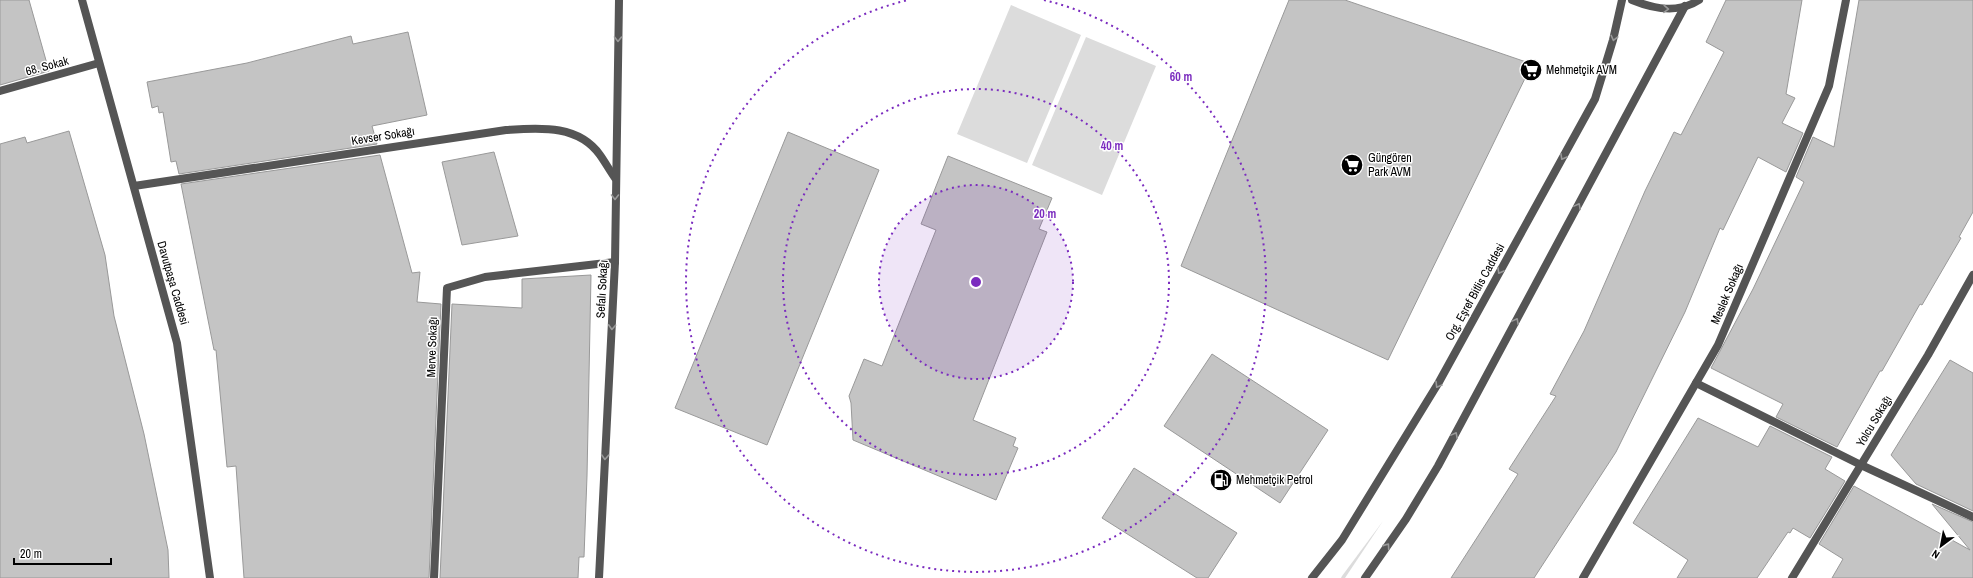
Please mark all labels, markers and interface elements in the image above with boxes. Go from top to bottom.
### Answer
one-way arrow [1663,4,1669,13]
one-way arrow [1610,35,1618,41]
one-way arrow [614,36,622,42]
street label: 68. Sokak [24,53,70,79]
supermarket icon: Mehmetçik AVM [1518,57,1544,83]
place label: Mehmetçik AVM [1546,62,1617,78]
text: 60 m [1170,69,1192,85]
street label: Kevser Sokağı [350,123,416,149]
text: 40 m [1101,138,1123,154]
place label: Güngören Park AVM [1368,150,1412,180]
supermarket icon: Güngören Park AVM [1339,152,1365,178]
one-way arrow [1560,153,1567,160]
one-way arrow [611,194,619,200]
one-way arrow [1573,203,1580,210]
text: 20 m [1034,206,1056,222]
street label: Davutpaşa Caddesi [153,239,193,327]
street label: Org. Eşref Bitlis Caddesi [1442,241,1508,343]
street label: Sefalı Sokağı [592,259,612,319]
street label: Meslek Sokağı [1707,261,1747,327]
one-way arrow [1498,267,1505,274]
centre of rings [969,275,983,289]
street label: Merve Sokağı [423,316,441,378]
one-way arrow [1511,317,1519,325]
one-way arrow [608,324,616,330]
one-way arrow [1435,381,1442,388]
street label: Yolcu Sokağı [1852,392,1896,450]
one-way arrow [1450,432,1457,439]
one-way arrow [601,454,610,460]
fuel station icon: Mehmetçik Petrol [1208,467,1234,493]
place label: Mehmetçik Petrol [1236,472,1313,488]
north arrow [1921,526,1961,566]
scale bar [14,540,111,566]
one-way arrow [1382,543,1390,550]
text: 20 m [20,546,42,562]
text: N [1929,547,1942,562]

